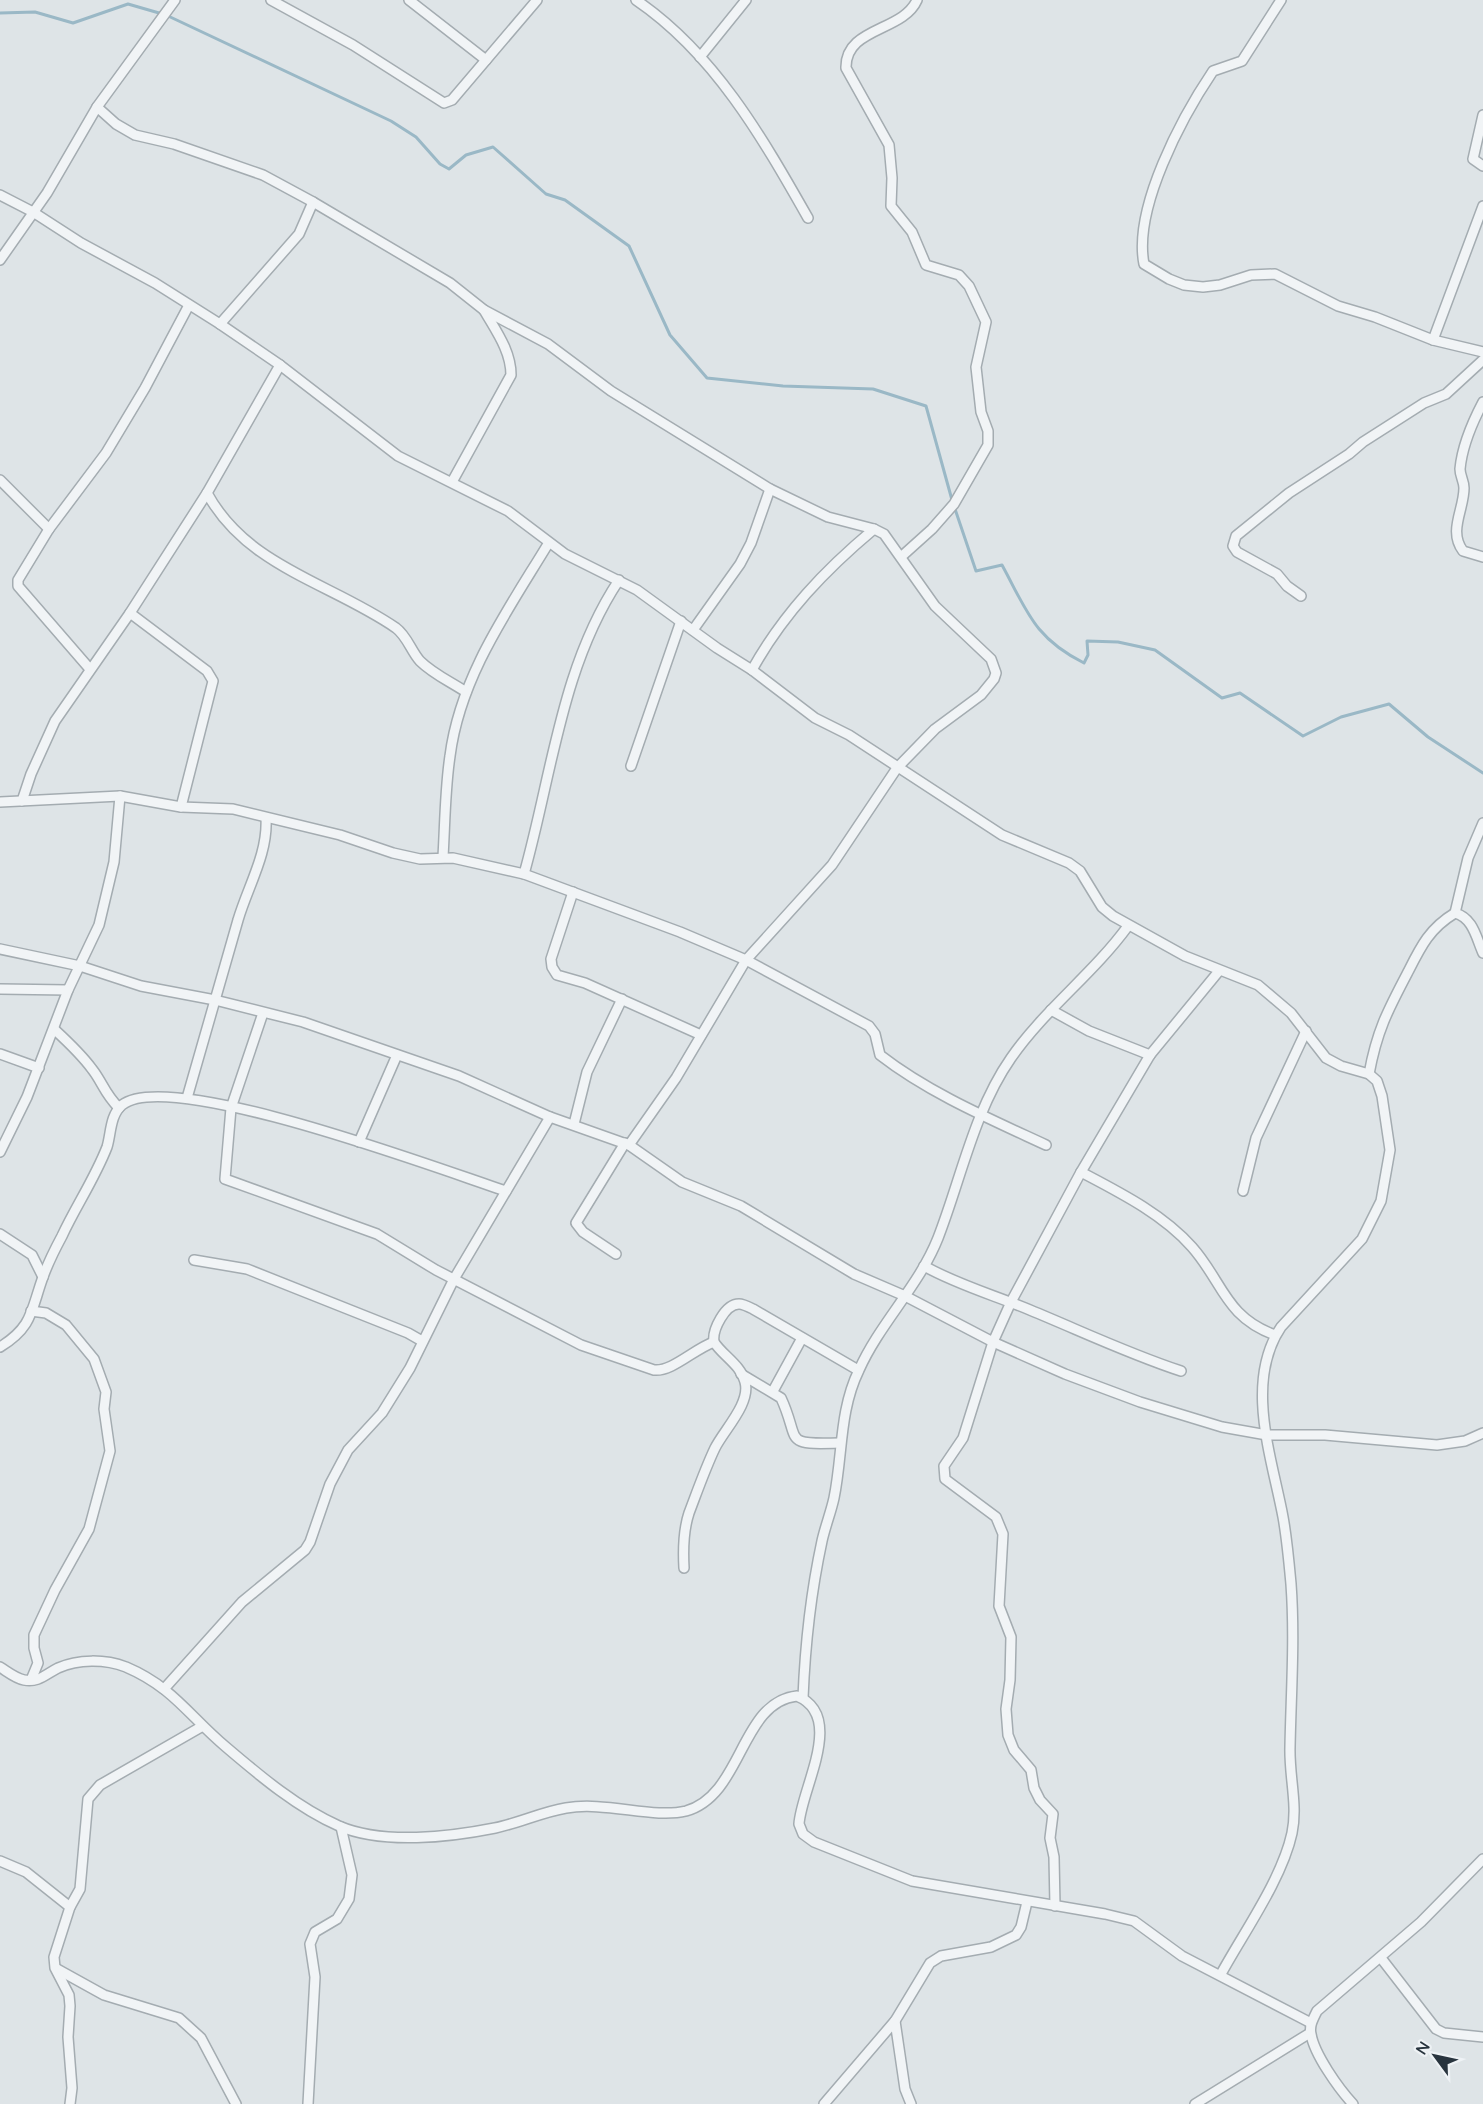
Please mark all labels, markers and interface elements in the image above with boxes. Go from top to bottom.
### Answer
north arrow [1405,2026,1465,2086]
text: N [1411,2037,1434,2058]

